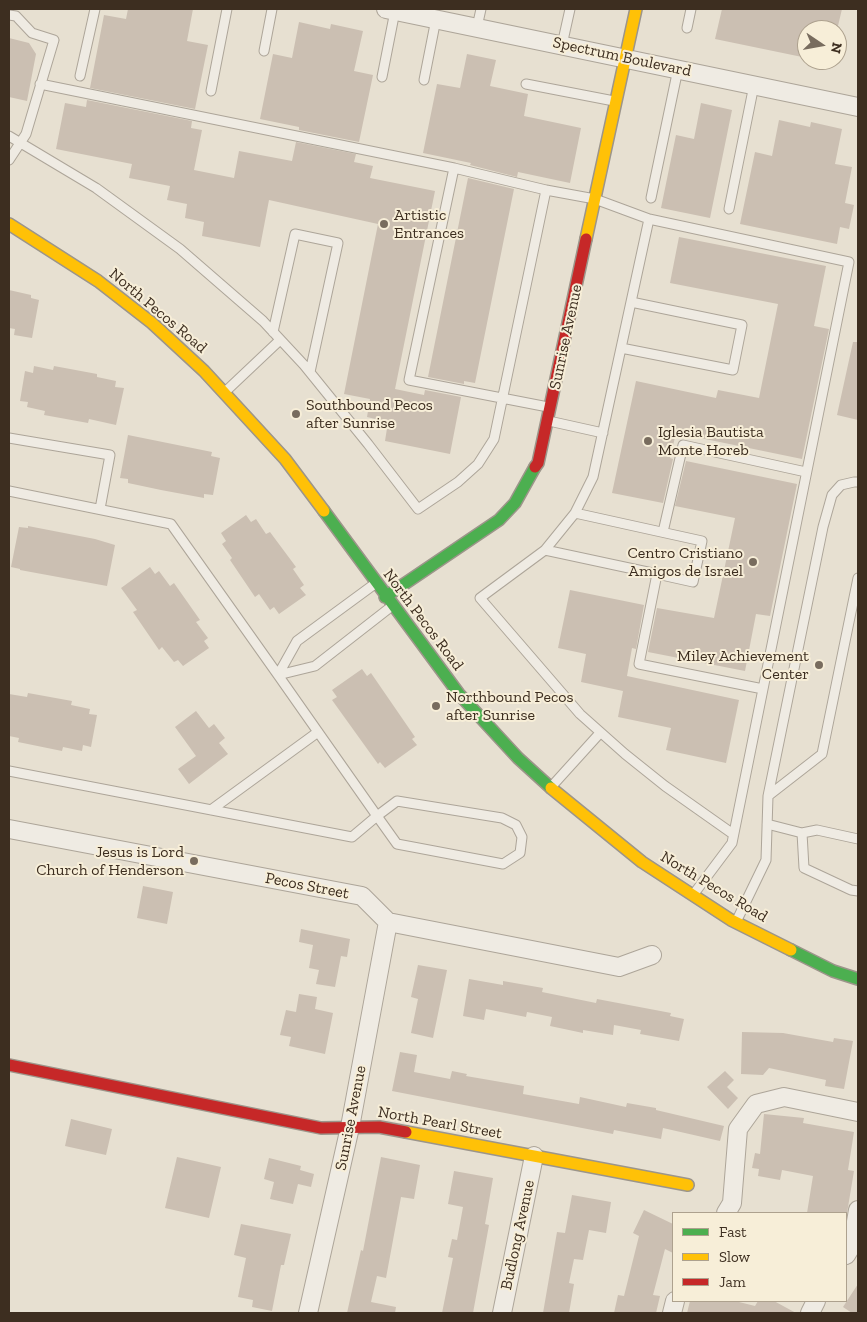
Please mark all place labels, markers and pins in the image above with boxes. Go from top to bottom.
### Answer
place label: Artistic Entrances [394,205,464,243]
marker: Artistic Entrances [378,218,390,230]
place label: Southbound Pecos after Sunrise [306,395,433,433]
marker: Southbound Pecos after Sunrise [290,408,302,420]
place label: Iglesia Bautista Monte Horeb [658,422,764,460]
marker: Iglesia Bautista Monte Horeb [642,435,654,447]
place label: Centro Cristiano Amigos de Israel [627,543,743,581]
marker: Centro Cristiano Amigos de Israel [747,556,759,568]
place label: Miley Achievement Center [677,646,809,684]
marker: Miley Achievement Center [813,659,825,671]
place label: Northbound Pecos after Sunrise [446,687,574,725]
marker: Northbound Pecos after Sunrise [430,700,442,712]
place label: Jesus is Lord Church of Henderson [36,842,184,880]
marker: Jesus is Lord Church of Henderson [188,855,200,867]

